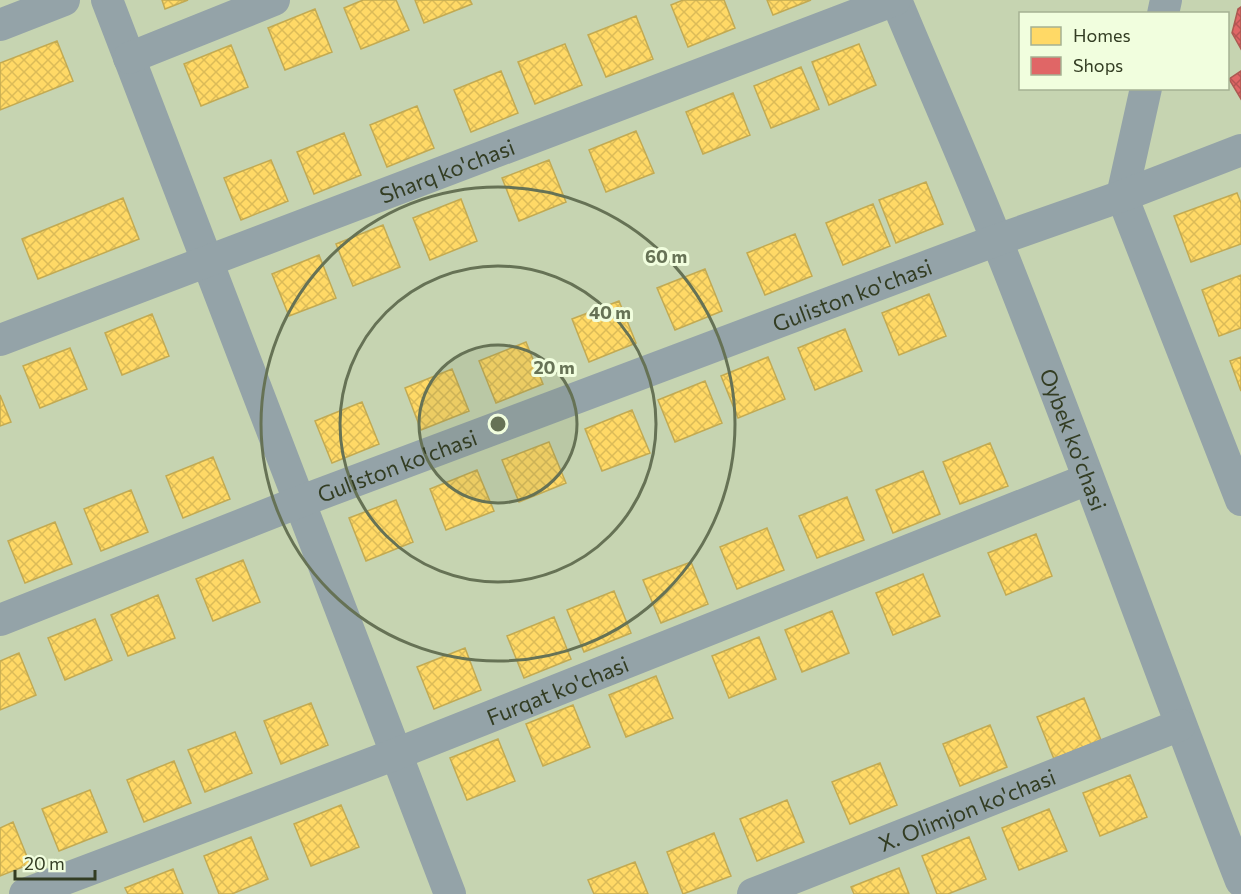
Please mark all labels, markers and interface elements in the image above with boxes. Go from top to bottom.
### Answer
legend [1019,12,1229,90]
text: Homes [1073,24,1131,46]
text: Shops [1073,54,1123,76]
street label: Sharq ko'chasi [376,132,518,208]
text: 60 m [645,245,687,267]
street label: Guliston ko'chasi [768,252,935,337]
text: 40 m [589,301,631,323]
text: 20 m [533,356,575,378]
street label: Oybek ko'chasi [1035,364,1113,514]
centre of rings [488,414,508,434]
street label: Guliston ko'chasi [313,423,480,507]
street label: Furqat ko'chasi [482,650,632,730]
street label: X. Olimjon ko'chasi [874,762,1059,857]
scale bar [15,843,94,881]
text: 20 m [24,852,65,874]

